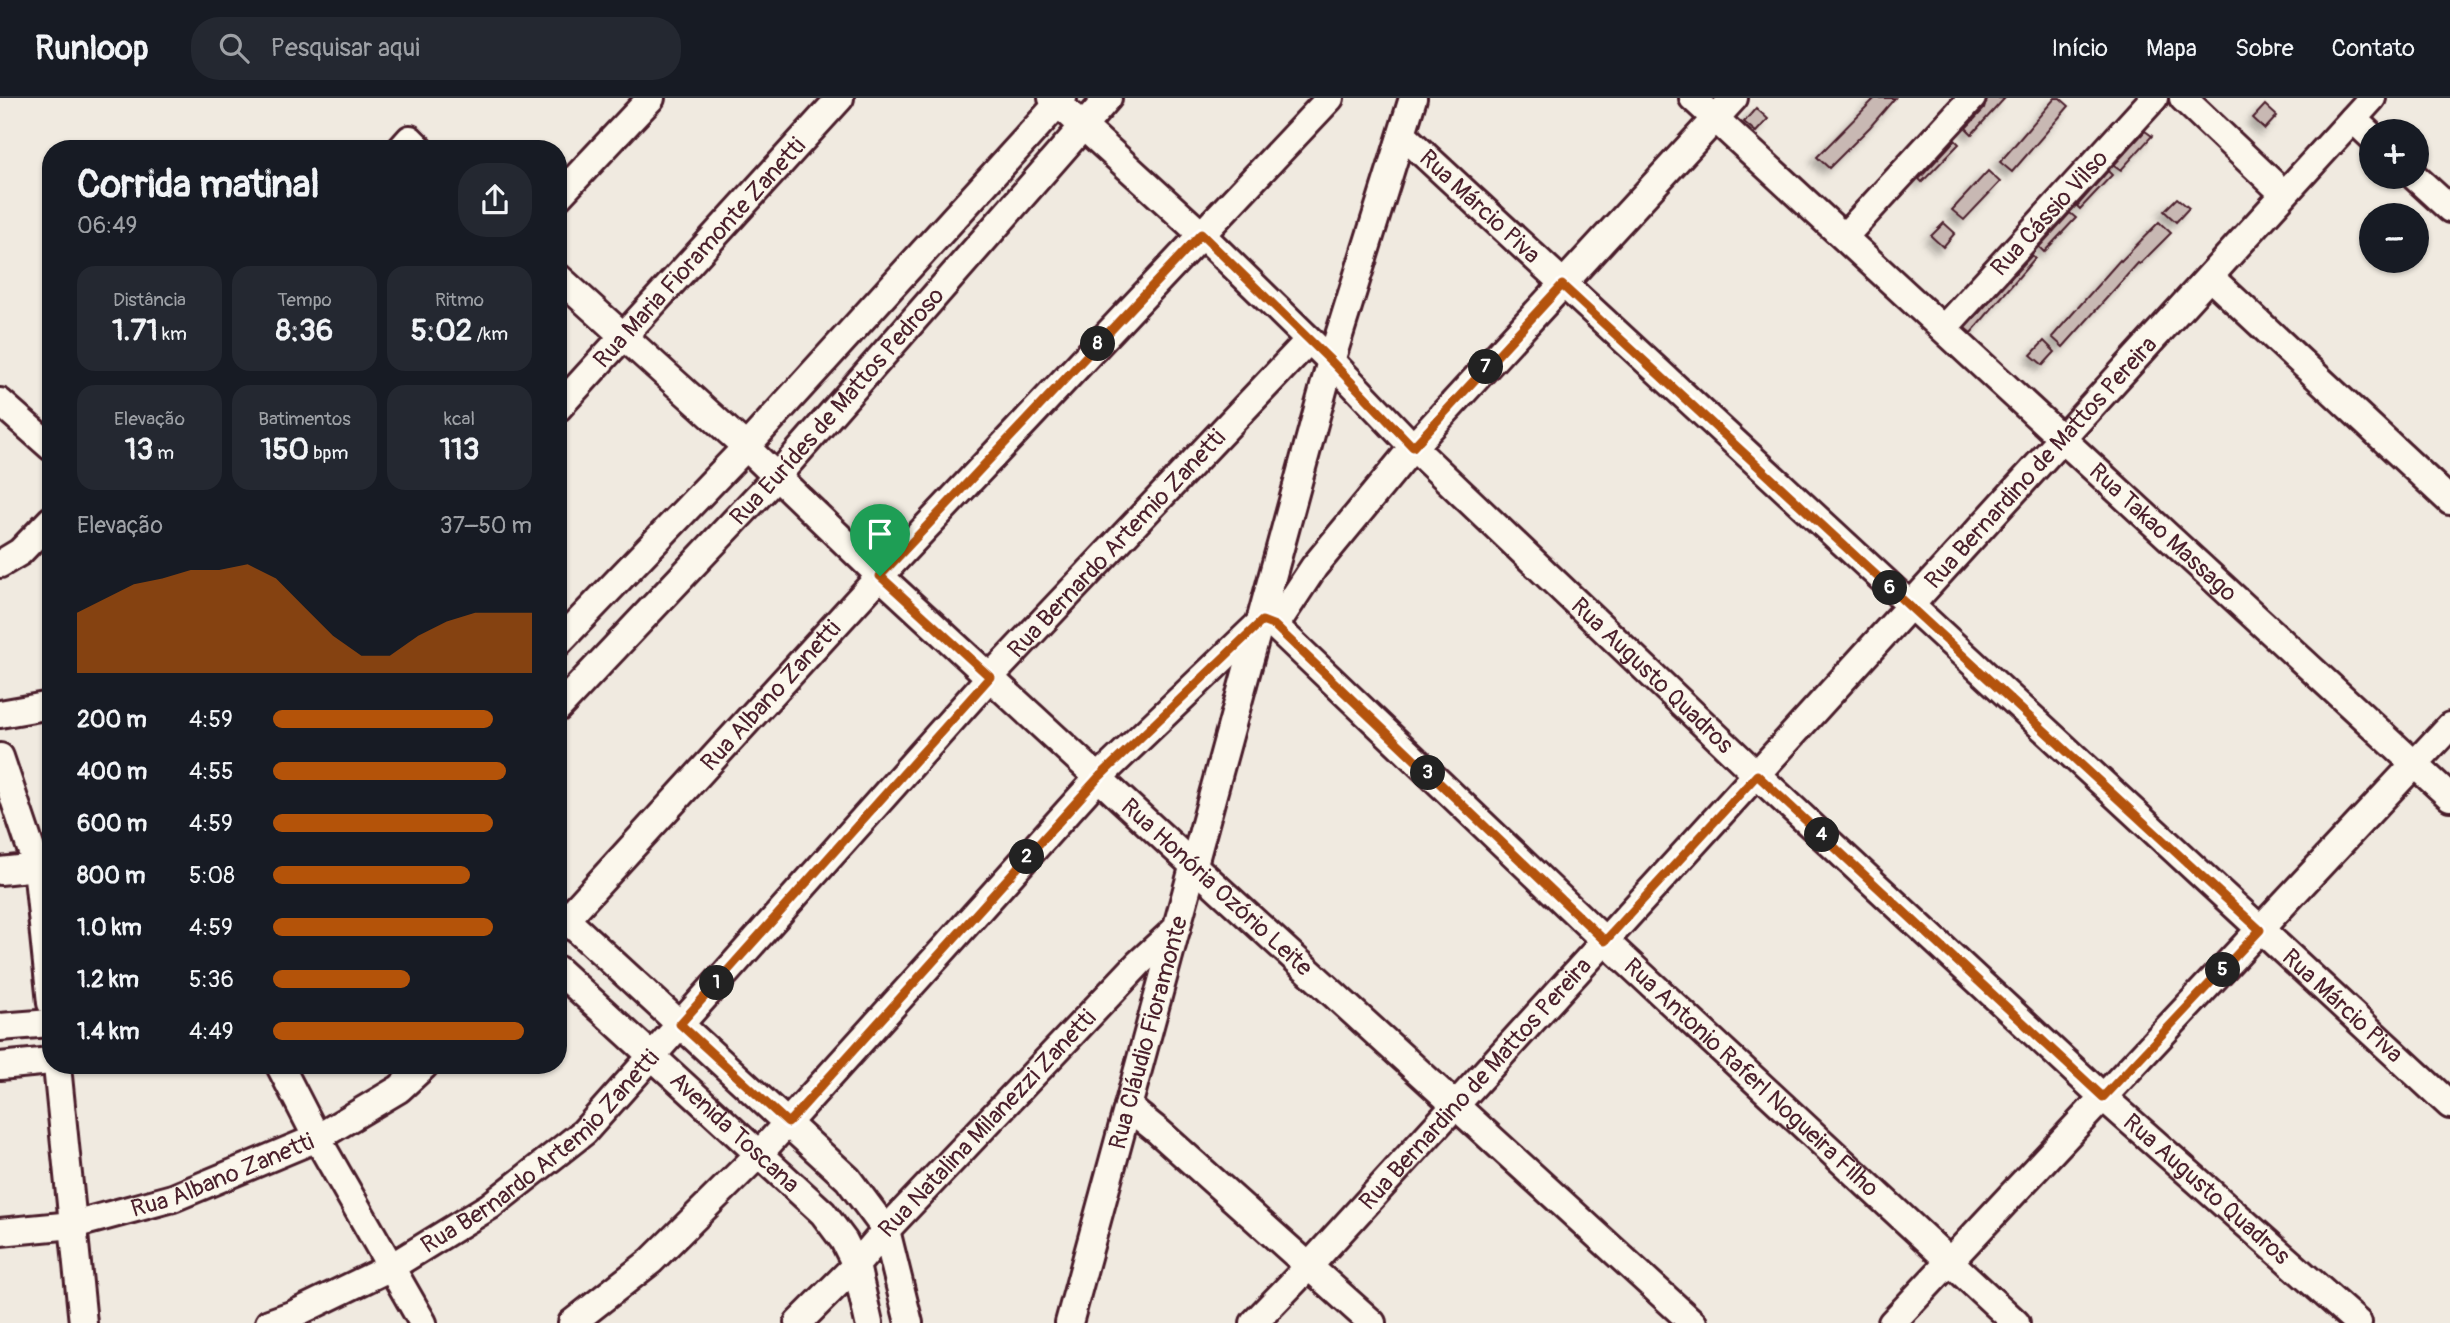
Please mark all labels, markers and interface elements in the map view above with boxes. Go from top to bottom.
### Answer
search box [191,17,681,80]
text: Runloop [35,28,149,69]
icon: search [215,29,253,67]
text: Pesquisar aqui [271,32,420,64]
text: Início [2052,34,2108,63]
text: Mapa [2146,34,2197,63]
text: Sobre [2235,34,2294,63]
text: Contato [2332,34,2415,63]
map controls [2359,119,2429,273]
button: + [2359,119,2429,189]
street label: Rua Maria Fioramonte Zanetti [588,132,812,374]
street label: Rua Márcio Piva [1413,144,1546,270]
street label: Rua Cássio Vilso [1985,144,2114,282]
text: Corrida matinal [77,161,319,209]
button: share [458,163,532,237]
button: − [2359,203,2429,273]
text: 06:49 [77,211,137,240]
street label: Rua Eurídes de Mattos Pedroso [724,281,951,532]
text: Distância [113,288,186,312]
text: Tempo [277,288,332,312]
text: Ritmo [435,288,484,312]
text: 1.71 [112,312,158,349]
text: 8:36 [276,312,333,349]
text: 5:02 [411,312,472,349]
text: km [158,322,187,346]
text: /km [472,322,508,346]
pin: 8 [1080,327,1116,362]
street label: Rua Bernardino de Mattos Pereira [1919,330,2163,595]
text: 8 [1093,331,1102,355]
pin: 7 [1468,350,1504,384]
text: 7 [1480,354,1491,378]
text: Elevação [114,407,185,431]
text: Batimentos [258,407,351,431]
text: kcal [444,407,475,431]
street label: Rua Bernardo Artemio Zanetti [1002,424,1232,664]
text: 13 [125,431,153,468]
text: 150 [261,431,309,468]
text: 113 [439,431,480,468]
text: m [153,441,174,465]
text: bpm [309,441,348,465]
street label: Rua Takao Massago [2083,457,2243,608]
pin [850,504,910,576]
text: Elevação [77,511,163,540]
text: 37–50 m [440,511,532,540]
icon: arrive [861,515,899,553]
pin: 6 [1872,570,1908,606]
text: 6 [1884,575,1895,599]
street label: Rua Augusto Quadros [1565,592,1739,760]
street label: Rua Albano Zanetti [695,615,847,777]
text: 200 m [77,705,147,734]
text: 4:59 [189,705,233,734]
pin: 3 [1410,756,1446,790]
text: 400 m [77,757,147,786]
text: 4:55 [189,757,233,786]
text: 3 [1422,760,1433,784]
street label: Rua Honória Ozório Leite [1115,792,1318,982]
text: 600 m [77,809,147,838]
text: 4:59 [189,809,233,838]
pin: 4 [1804,818,1840,852]
text: 4 [1816,822,1827,846]
pin: 2 [1010,840,1044,874]
text: 2 [1021,844,1032,868]
text: 800 m [77,861,145,890]
text: 5:08 [189,861,235,890]
text: 1.0 km [77,913,142,942]
text: 4:59 [189,913,233,942]
street label: Rua Cláudio Fioramonte [1103,913,1194,1153]
street label: Rua Márcio Piva [2276,943,2409,1069]
street label: Rua Bernardino de Mattos Pereira [1353,952,1598,1216]
street label: Rua Antonio Raferl Nogueira Filho [1618,952,1885,1203]
pin: 5 [2206,952,2240,988]
text: 5 [2217,957,2228,981]
text: 1.2 km [77,965,139,994]
text: 5:36 [189,965,234,994]
pin: 1 [700,966,734,1001]
text: 1 [713,970,720,994]
street label: Rua Natalina Milanezzi Zanetti [873,1004,1102,1244]
text: 1.4 km [77,1017,139,1046]
text: 4:49 [189,1017,234,1046]
street label: Rua Bernardo Artemio Zanetti [416,1044,665,1260]
street label: Avenida Toscana [664,1066,805,1199]
street label: Rua Augusto Quadros [2117,1108,2296,1271]
street label: Rua Albano Zanetti [128,1127,318,1224]

